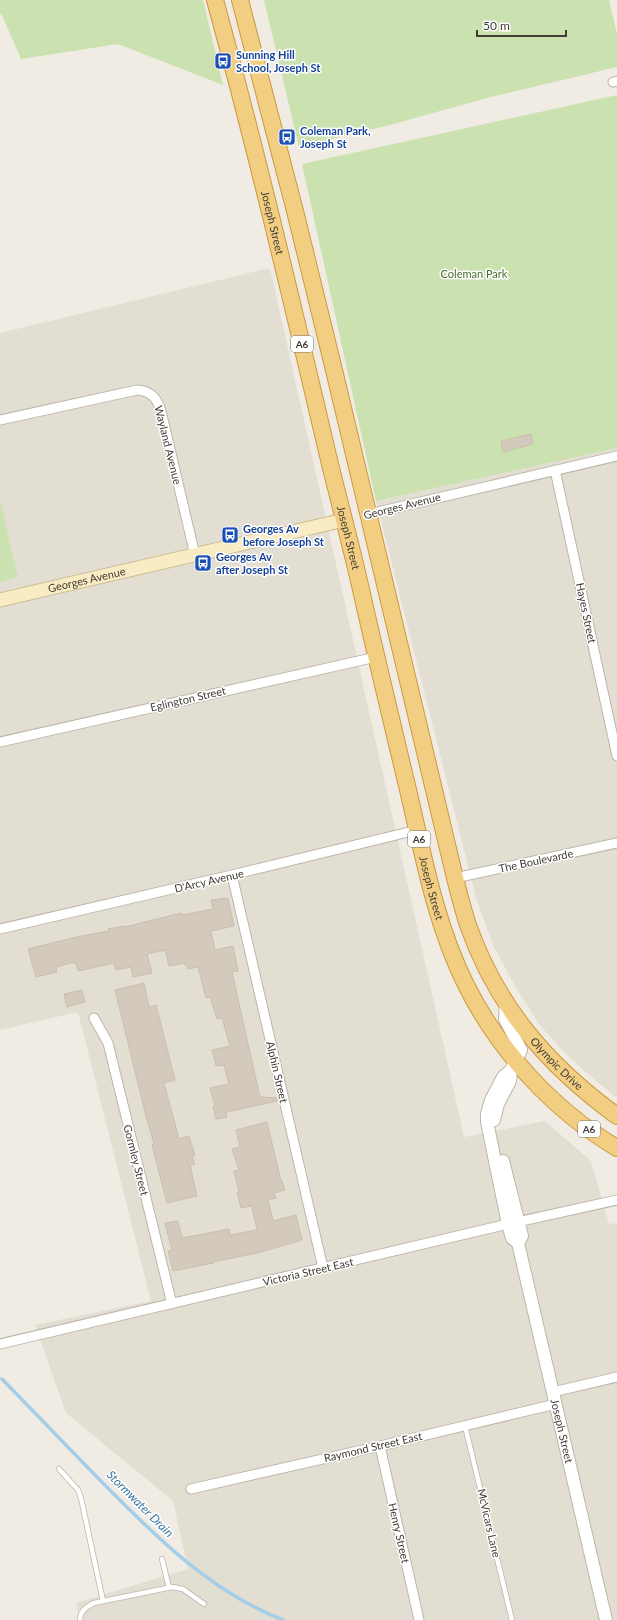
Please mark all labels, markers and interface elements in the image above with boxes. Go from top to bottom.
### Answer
scale bar [477,12,566,38]
text: 50 m [483,18,510,33]
place label: Sunning Hill School, Joseph St [236,48,321,74]
bus stop icon: Sunning Hill School, Joseph St [213,51,233,71]
place label: Coleman Park, Joseph St [300,124,371,150]
bus stop icon: Coleman Park, Joseph St [277,127,297,147]
street label: Joseph Street [259,189,287,256]
park label: Coleman Park [441,267,508,280]
road number: A6 [291,336,313,352]
street label: Wayland Avenue [152,404,185,486]
street label: Georges Avenue [362,490,442,521]
street label: Joseph Street [335,504,363,571]
place label: Georges Av before Joseph St [243,522,325,548]
bus stop icon: Georges Av before Joseph St [220,525,240,545]
place label: Georges Av after Joseph St [216,550,289,576]
bus stop icon: Georges Av after Joseph St [193,553,213,573]
street label: Georges Avenue [47,564,127,595]
street label: Hayes Street [574,581,599,644]
street label: Eglington Street [149,683,227,714]
road number: A6 [408,831,430,847]
street label: The Boulevarde [498,846,574,875]
street label: Joseph Street [417,855,447,921]
street label: D'Arcy Avenue [173,866,245,895]
street label: Olympic Drive [528,1034,586,1093]
street label: Alphin Street [264,1040,291,1104]
road number: A6 [578,1121,600,1137]
street label: Gormley Street [121,1123,152,1197]
street label: Victoria Street East [261,1255,355,1288]
street label: Joseph Street [549,1398,576,1464]
street label: Raymond Street East [322,1429,423,1464]
water label: Stormwater Drain [104,1467,177,1540]
street label: McVicars Lane [475,1487,504,1559]
street label: Henry Street [386,1502,413,1564]

